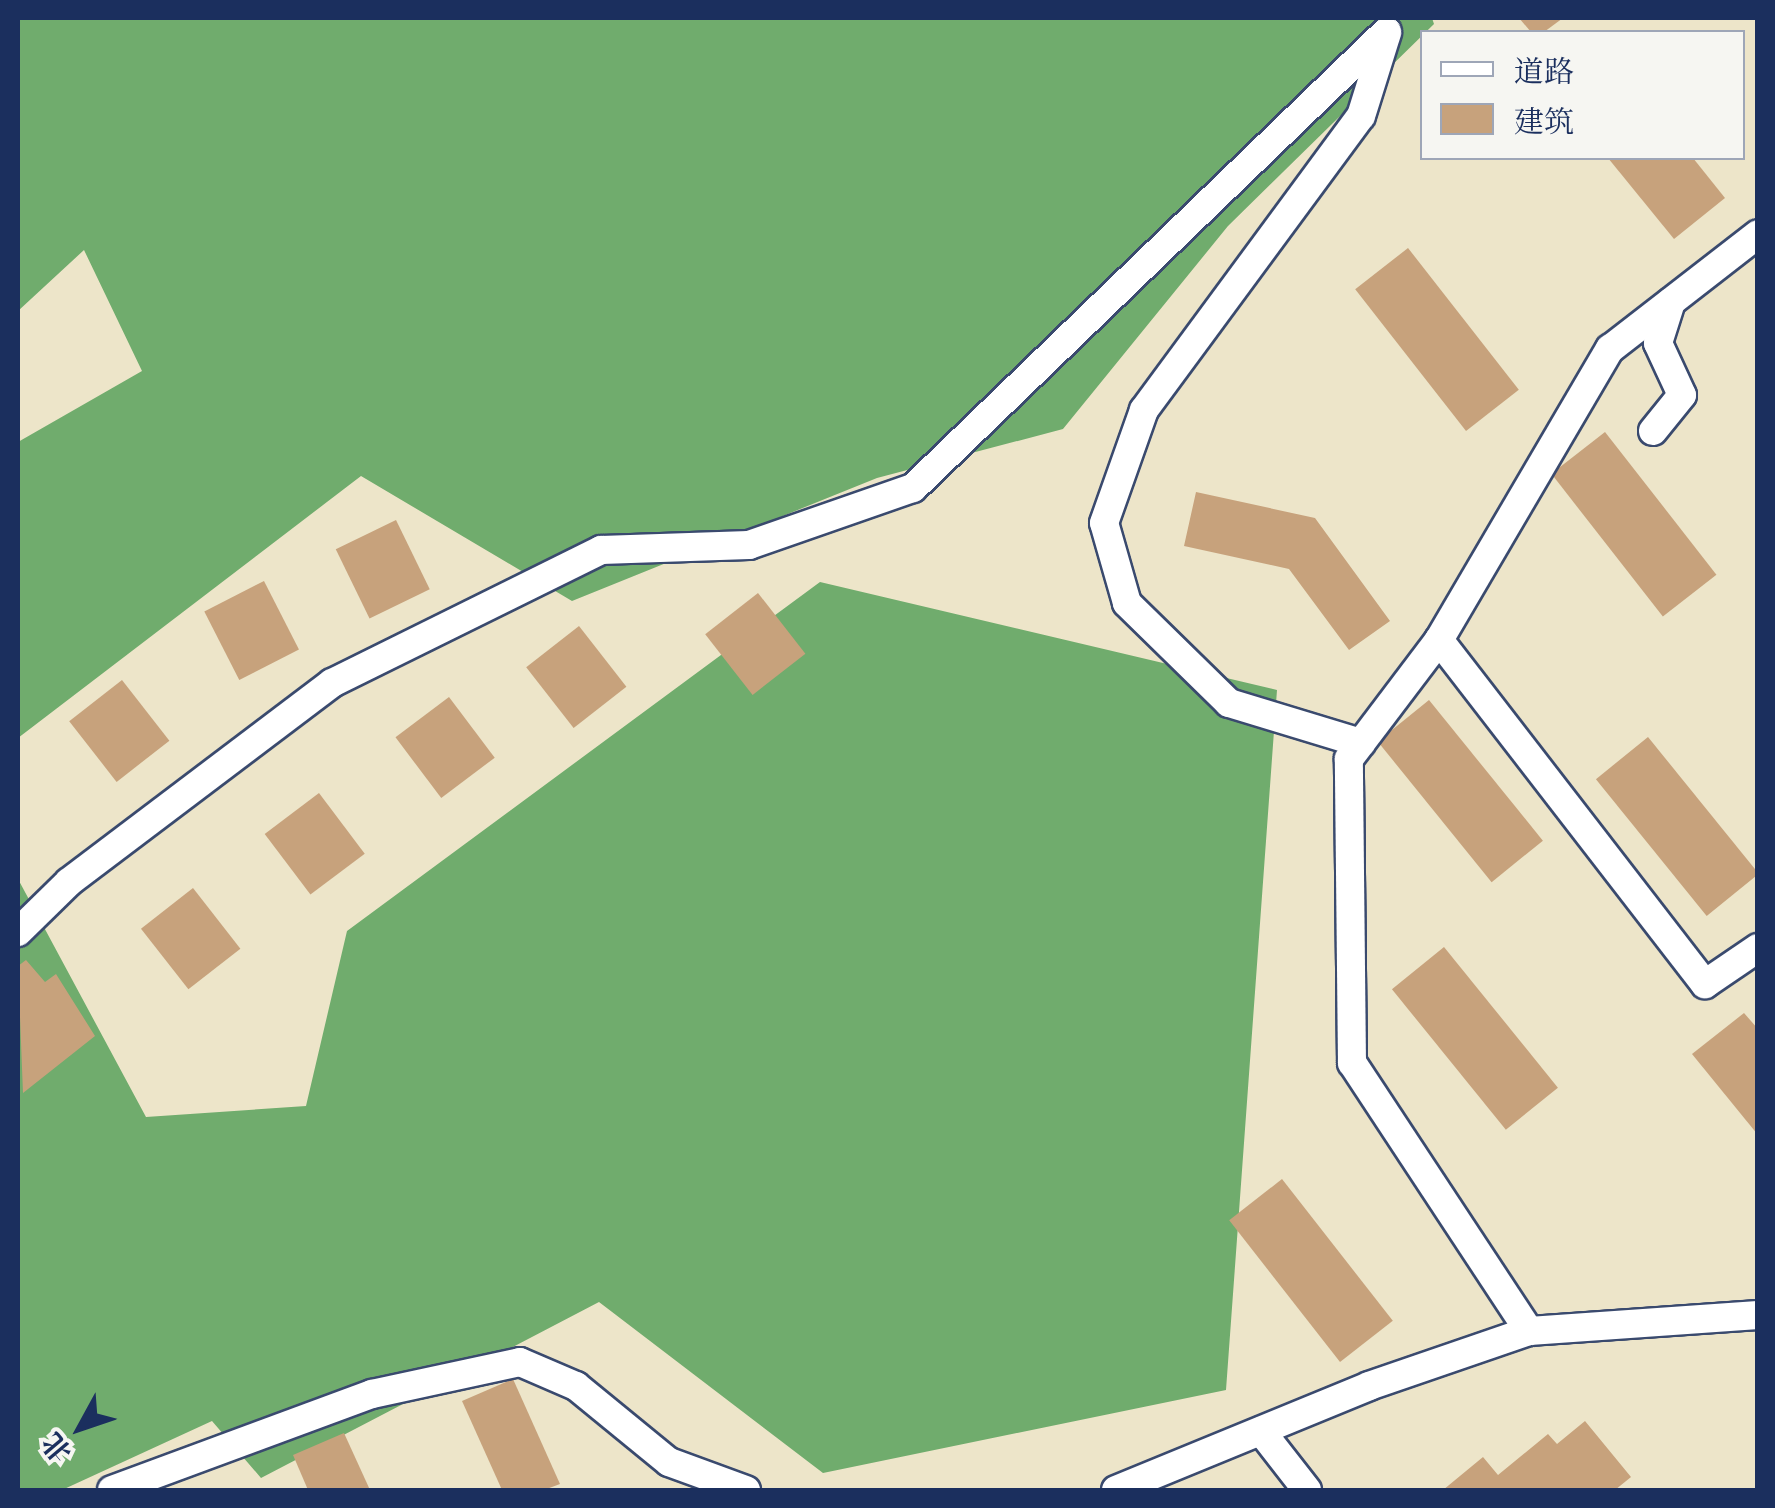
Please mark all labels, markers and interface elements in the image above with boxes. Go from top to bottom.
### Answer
legend [1420,30,1745,160]
text: 道路 [1514,55,1574,90]
text: 建筑 [1514,105,1574,140]
north arrow [30,1378,130,1478]
text: 北 [35,1426,78,1469]

